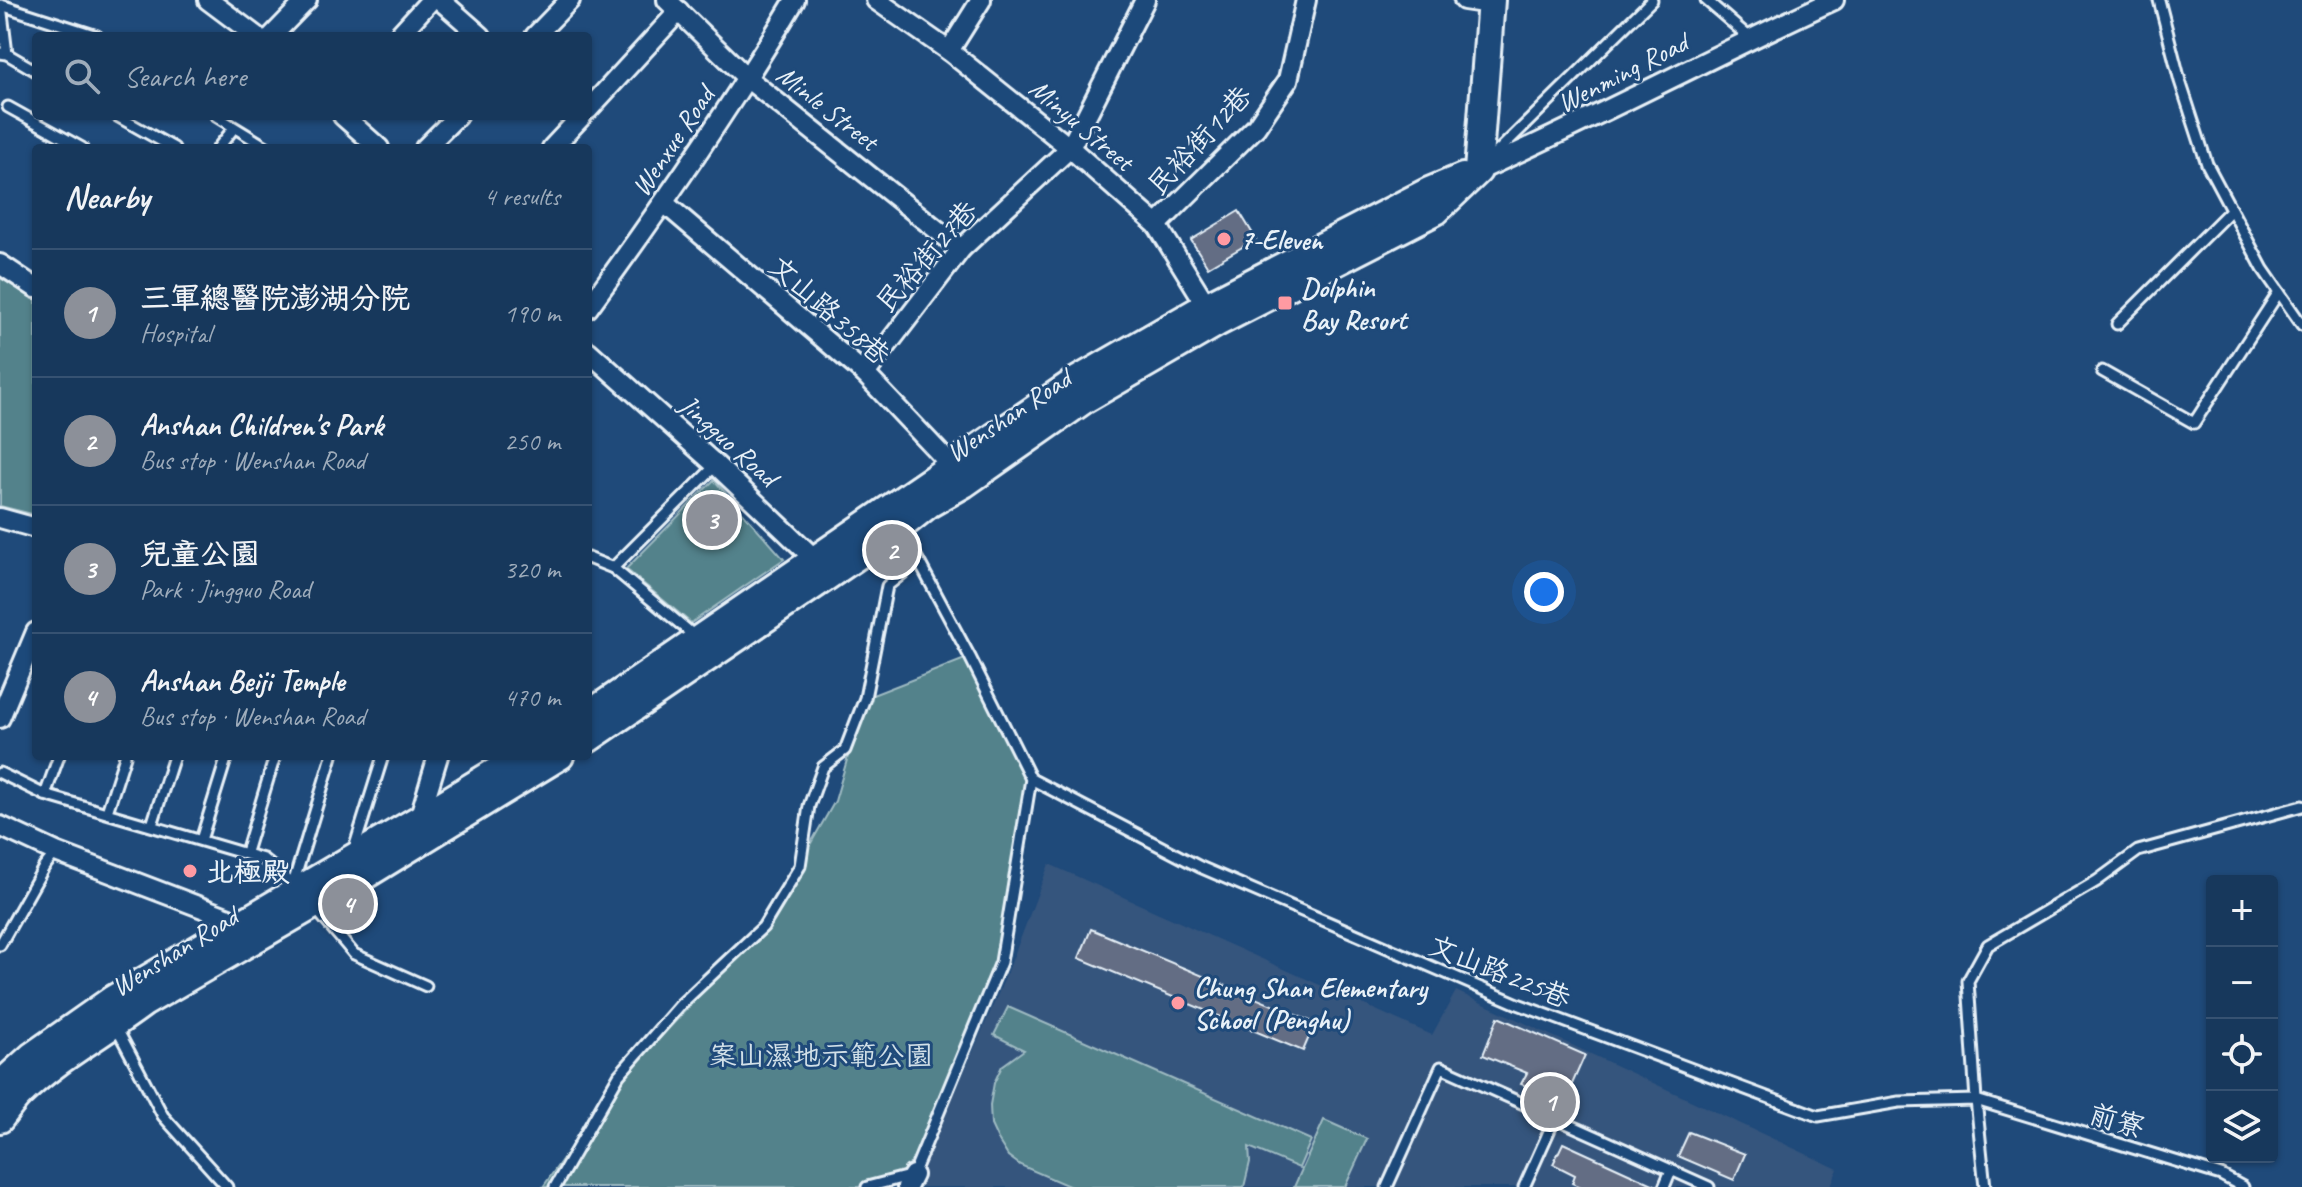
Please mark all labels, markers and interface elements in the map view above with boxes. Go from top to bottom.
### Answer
street label: Wenming Road [1551,23,1697,120]
search box [32,32,592,120]
icon: search [60,54,104,98]
text: Search here [124,57,246,95]
street label: Minle Street [770,57,888,160]
street label: Minyu Street [1022,71,1143,180]
street label: Wenxue Road [623,76,724,203]
street label: 民裕街12巷 [1140,78,1260,202]
text: Nearby [64,175,150,218]
text: 4 results [484,180,560,213]
street label: 民裕街27巷 [868,192,985,320]
place label: 7-Eleven [1240,222,1325,257]
marker: 7-Eleven [1215,230,1233,248]
street label: 文山路358巷 [762,248,898,373]
place label: Dolphin Bay Resort [1301,270,1409,337]
text: 三軍總醫院澎湖分院 [140,279,410,317]
marker: Dolphin Bay Resort [1276,294,1294,312]
text: 1 [84,297,96,330]
text: 190 m [504,297,560,330]
text: Hospital [140,317,211,350]
street label: Wenshan Road [939,359,1081,470]
street label: Jingguo Road [671,386,788,496]
text: Anshan Children's Park [140,406,383,444]
text: 2 [84,425,96,458]
text: 250 m [504,425,560,458]
text: Bus stop · Wenshan Road [140,444,365,477]
pin: 3 [686,490,738,550]
pin: 2 [866,520,918,580]
text: 兒童公園 [140,535,260,573]
text: 3 [84,553,96,586]
text: 320 m [504,553,560,586]
your location [1524,572,1564,612]
text: Park · Jingguo Road [140,573,311,606]
text: Anshan Beiji Temple [140,662,344,700]
text: 4 [84,681,96,714]
text: 470 m [504,681,560,714]
text: Bus stop · Wenshan Road [140,700,365,733]
place label: 北極殿 [206,854,290,889]
marker: 北極殿 [181,862,199,880]
pin: 4 [322,874,374,934]
map controls [2206,875,2278,1163]
button: + [2206,875,2278,947]
street label: Wenshan Road [104,897,248,1004]
street label: 文山路225巷 [1424,927,1577,1016]
button: − [2206,947,2278,1019]
place label: Chung Shan Elementary School (Penghu) [1194,970,1429,1037]
marker: Chung Shan Elementary School (Penghu) [1169,994,1187,1012]
button: locate [2206,1019,2278,1091]
park label: 案山濕地示範公園 [709,1038,933,1073]
pin: 1 [1524,1072,1576,1132]
button: layers [2206,1091,2278,1163]
street label: 前寮 [2085,1096,2149,1145]

